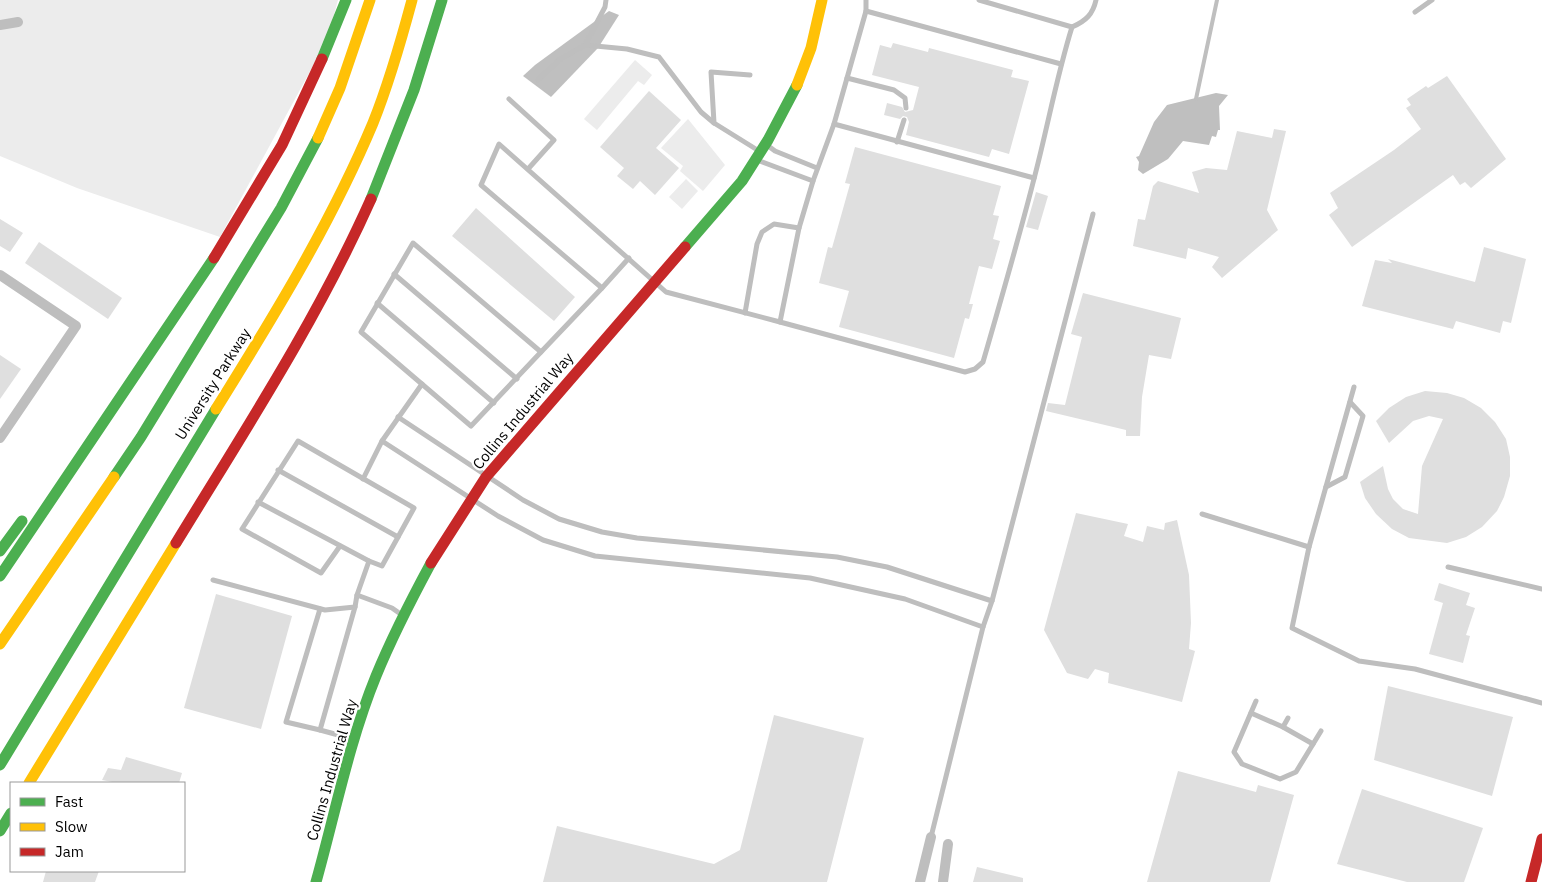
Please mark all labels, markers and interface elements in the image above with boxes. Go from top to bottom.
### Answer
street label: University Parkway [171,324,255,443]
street label: Collins Industrial Way [468,348,577,473]
street label: Collins Industrial Way [302,696,361,843]
legend [10,782,185,872]
text: Fast [55,792,83,811]
text: Slow [55,817,88,836]
text: Jam [55,842,84,861]

